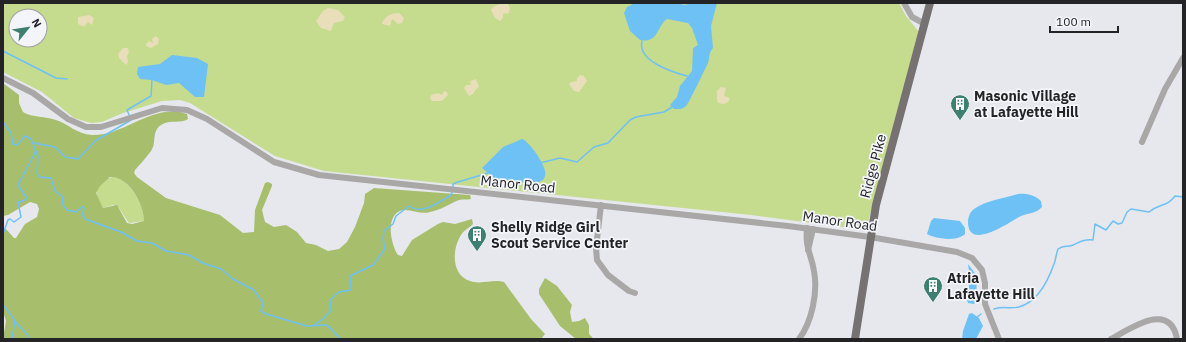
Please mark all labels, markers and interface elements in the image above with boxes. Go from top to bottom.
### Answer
north arrow [8,8,48,48]
scale bar [1050,8,1118,34]
text: 100 m [1056,14,1091,29]
text: N [29,16,45,30]
place label: Masonic Village at Lafayette Hill [974,87,1078,121]
building icon: Masonic Village at Lafayette Hill [949,93,971,121]
street label: Ridge Pike [856,132,890,200]
street label: Manor Road [480,171,556,197]
street label: Manor Road [801,207,879,235]
place label: Shelly Ridge Girl Scout Service Center [491,218,629,252]
building icon: Shelly Ridge Girl Scout Service Center [466,224,488,252]
place label: Atria Lafayette Hill [947,269,1035,303]
building icon: Atria Lafayette Hill [922,275,944,303]

